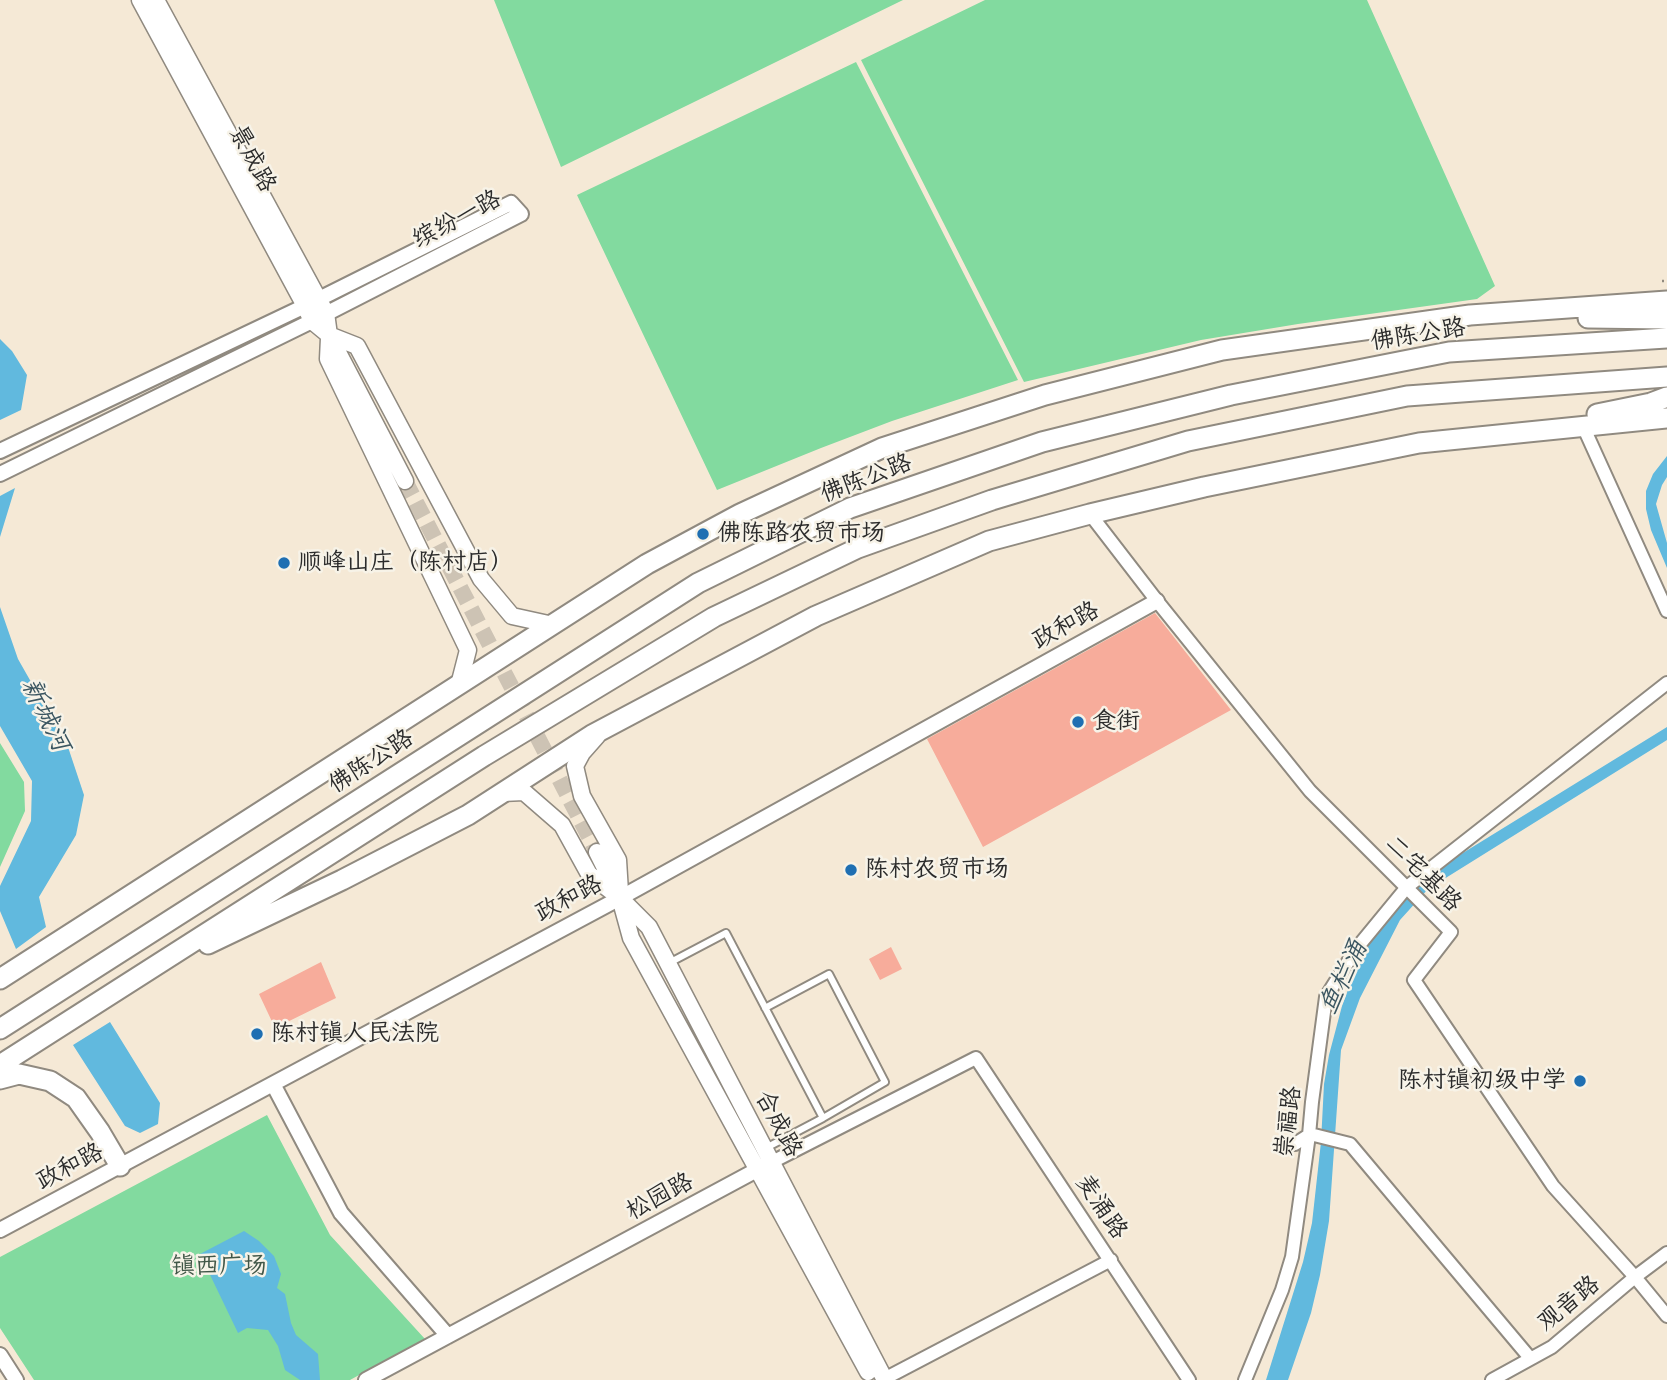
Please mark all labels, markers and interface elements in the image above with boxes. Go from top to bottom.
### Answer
street label: 景成路 [222,120,282,198]
street label: 缤纷一路 [408,185,506,255]
street label: 佛陈公路 [1368,313,1468,357]
street label: 佛陈公路 [816,448,916,510]
place label: 佛陈路农贸市场 [717,520,885,548]
marker: 佛陈路农贸市场 [695,526,711,542]
place label: 顺峰山庄（陈村店） [298,549,514,577]
marker: 顺峰山庄（陈村店） [276,555,292,571]
street label: 政和路 [1028,596,1104,656]
water label: 新城河 [14,673,76,757]
place label: 食街 [1092,708,1140,736]
marker: 食街 [1070,714,1086,730]
street label: 佛陈公路 [323,724,419,800]
street label: 二宅基路 [1379,830,1467,918]
place label: 陈村农贸市场 [865,856,1009,884]
marker: 陈村农贸市场 [843,862,859,878]
street label: 政和路 [530,869,608,929]
water label: 鱼栏涌 [1313,936,1375,1020]
place label: 陈村镇人民法院 [271,1020,439,1048]
marker: 陈村镇人民法院 [249,1026,265,1042]
place label: 陈村镇初级中学 [1398,1067,1566,1095]
marker: 陈村镇初级中学 [1572,1073,1588,1089]
street label: 合成路 [748,1085,808,1163]
street label: 崇福路 [1270,1085,1308,1159]
street label: 政和路 [31,1137,109,1197]
street label: 松园路 [621,1167,699,1227]
street label: 麦涌路 [1069,1169,1133,1245]
park label: 镇西广场 [171,1253,267,1281]
street label: 观音路 [1532,1270,1606,1338]

